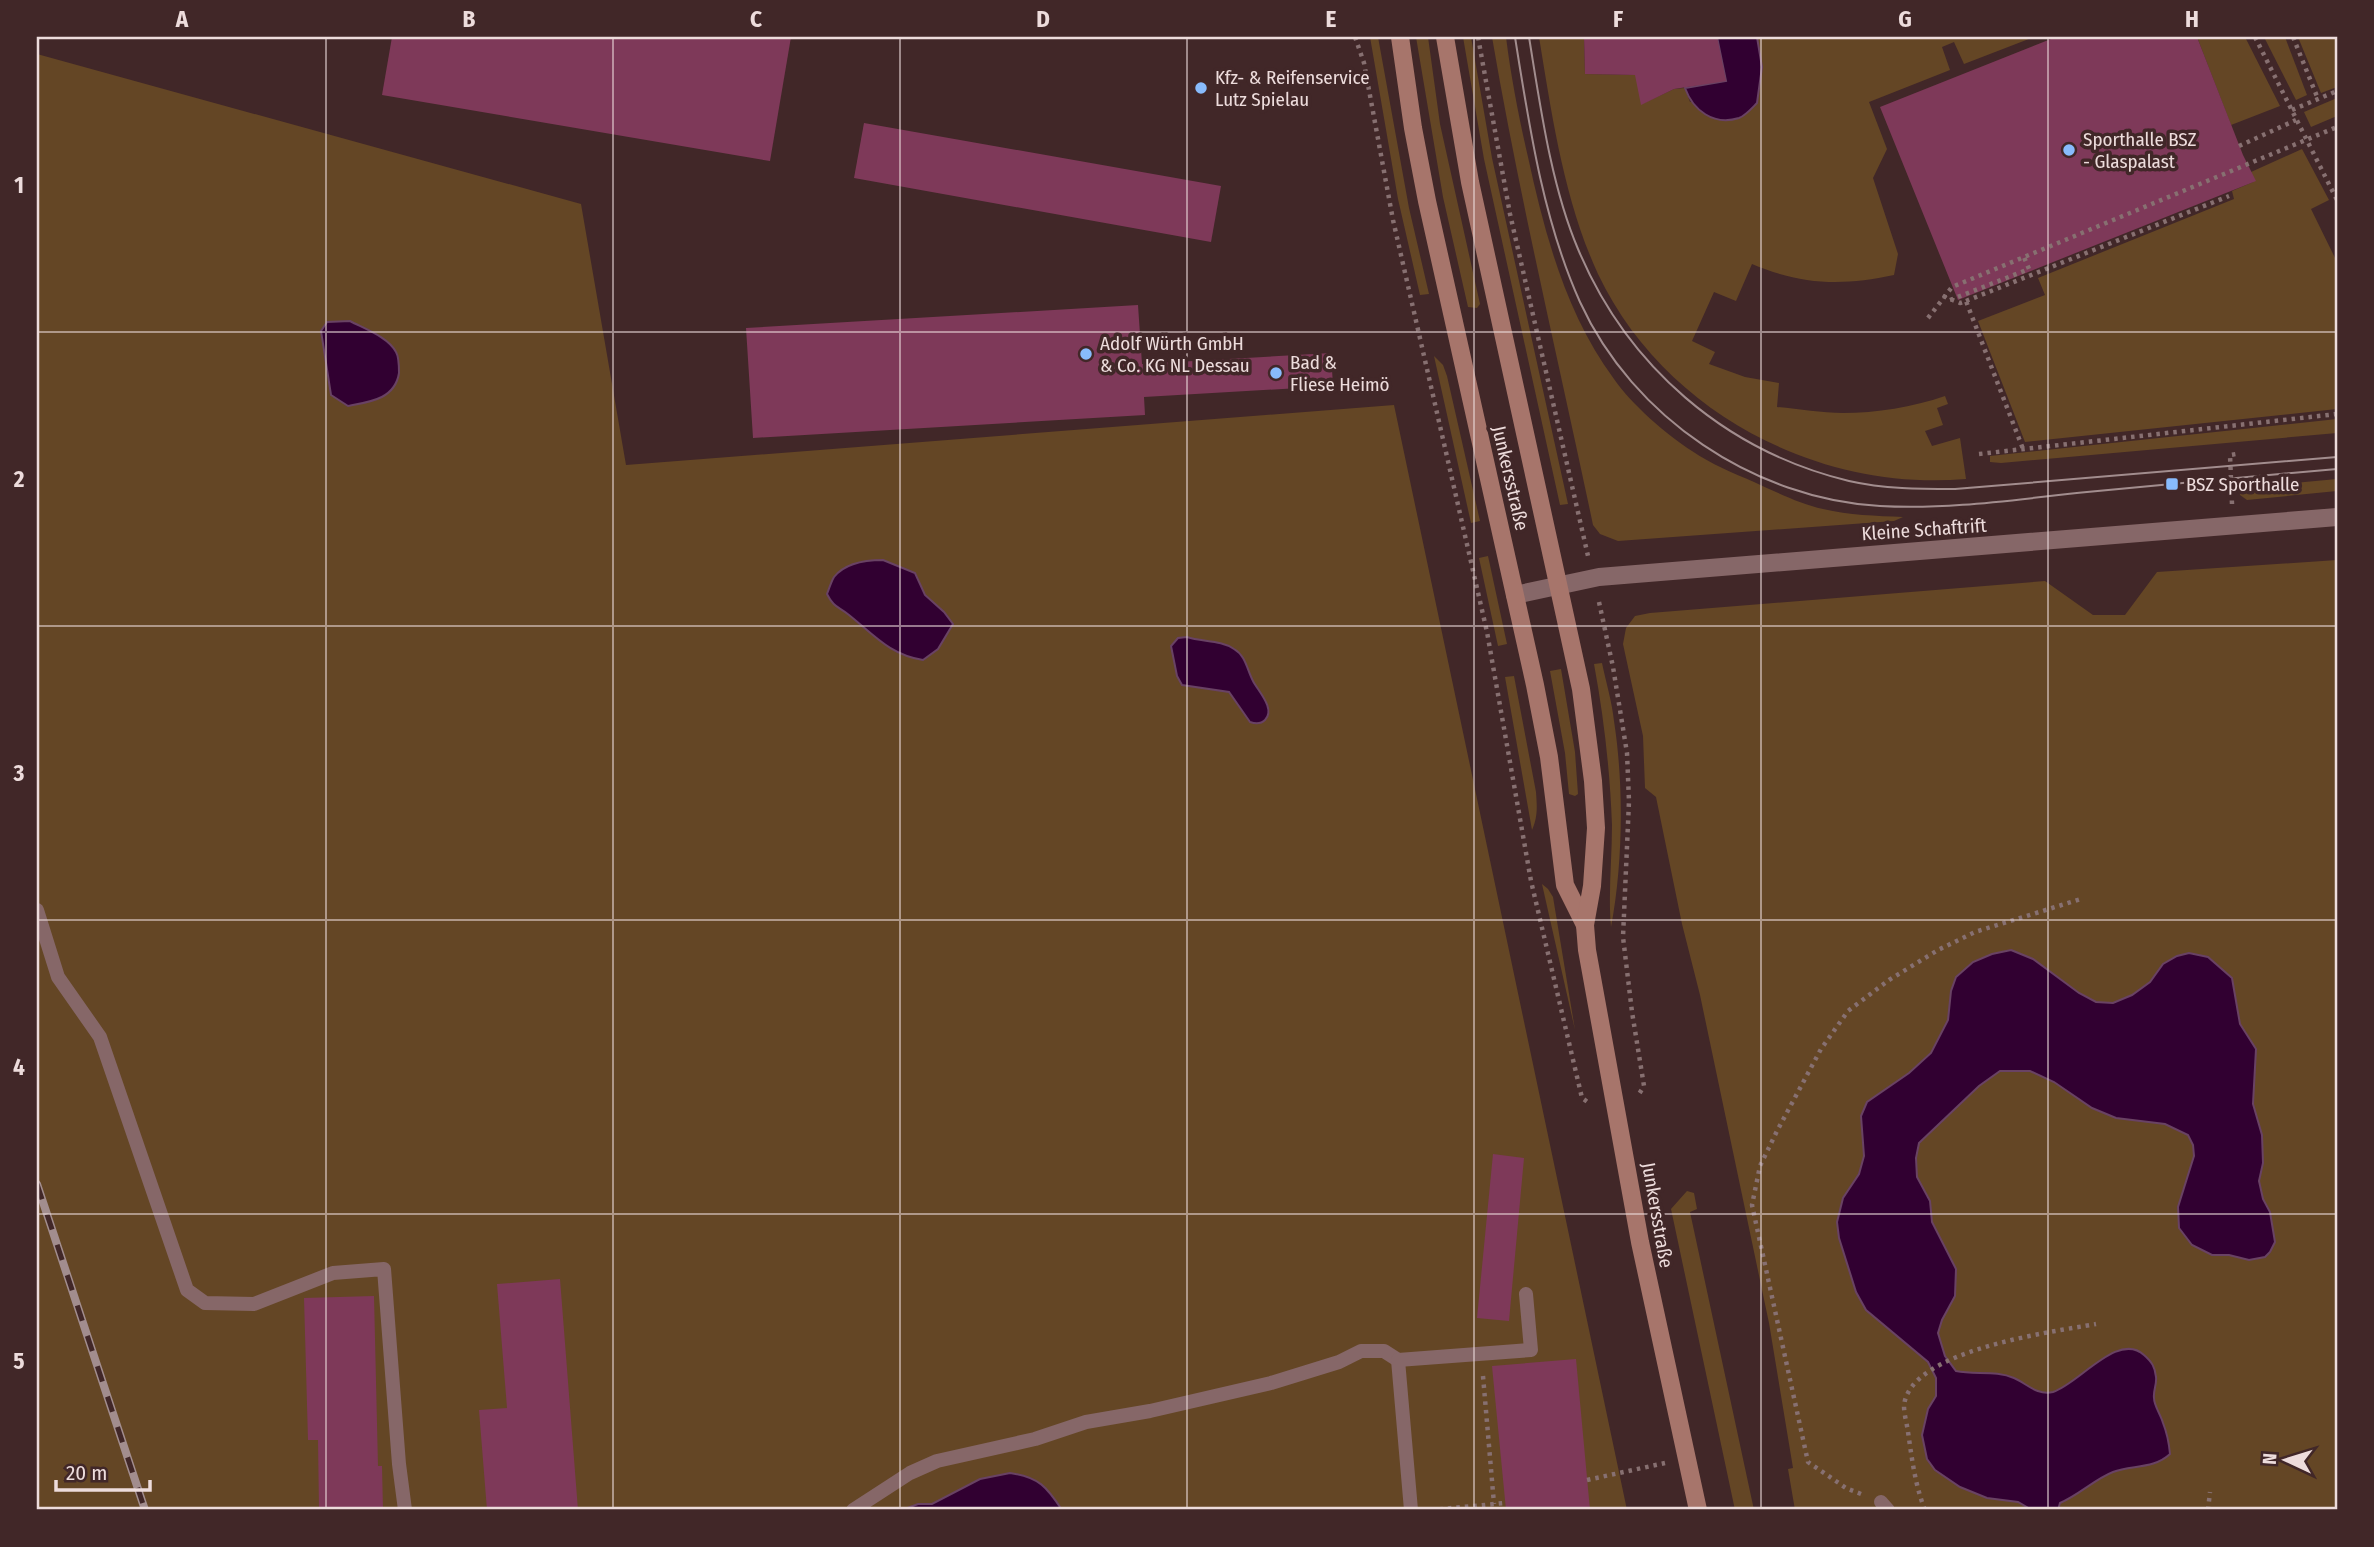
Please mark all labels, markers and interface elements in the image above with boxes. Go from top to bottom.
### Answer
text: A [175,5,189,33]
text: B [463,5,476,33]
text: C [750,5,762,33]
text: D [1036,5,1050,33]
text: E [1326,5,1337,33]
text: F [1613,5,1623,33]
text: G [1898,5,1912,33]
text: H [2185,5,2199,33]
place label: Kfz- & Reifenservice Lutz Spielau [1215,66,1370,111]
marker: Kfz- & Reifenservice Lutz Spielau [1193,80,1209,96]
place label: Sporthalle BSZ - Glaspalast [2083,128,2196,173]
marker: Sporthalle BSZ - Glaspalast [2061,142,2077,158]
text: 1 [14,171,24,199]
place label: Adolf Würth GmbH & Co. KG NL Dessau [1100,332,1250,377]
marker: Adolf Würth GmbH & Co. KG NL Dessau [1078,346,1094,362]
place label: Bad & Fliese Heimö [1290,351,1390,396]
marker: Bad & Fliese Heimö [1268,365,1284,381]
street label: Junkersstraße [1487,424,1534,533]
text: 2 [13,465,25,493]
place label: BSZ Sporthalle [2186,473,2299,496]
marker: BSZ Sporthalle [2164,476,2180,492]
street label: Kleine Schaftrift [1861,514,1988,545]
text: 3 [13,759,25,787]
text: 4 [13,1053,25,1081]
street label: Junkersstraße [1637,1161,1678,1270]
text: 5 [13,1347,25,1375]
north arrow [2252,1424,2322,1494]
scale bar [56,1449,150,1493]
text: N [2258,1452,2281,1465]
text: 20 m [66,1460,107,1486]

